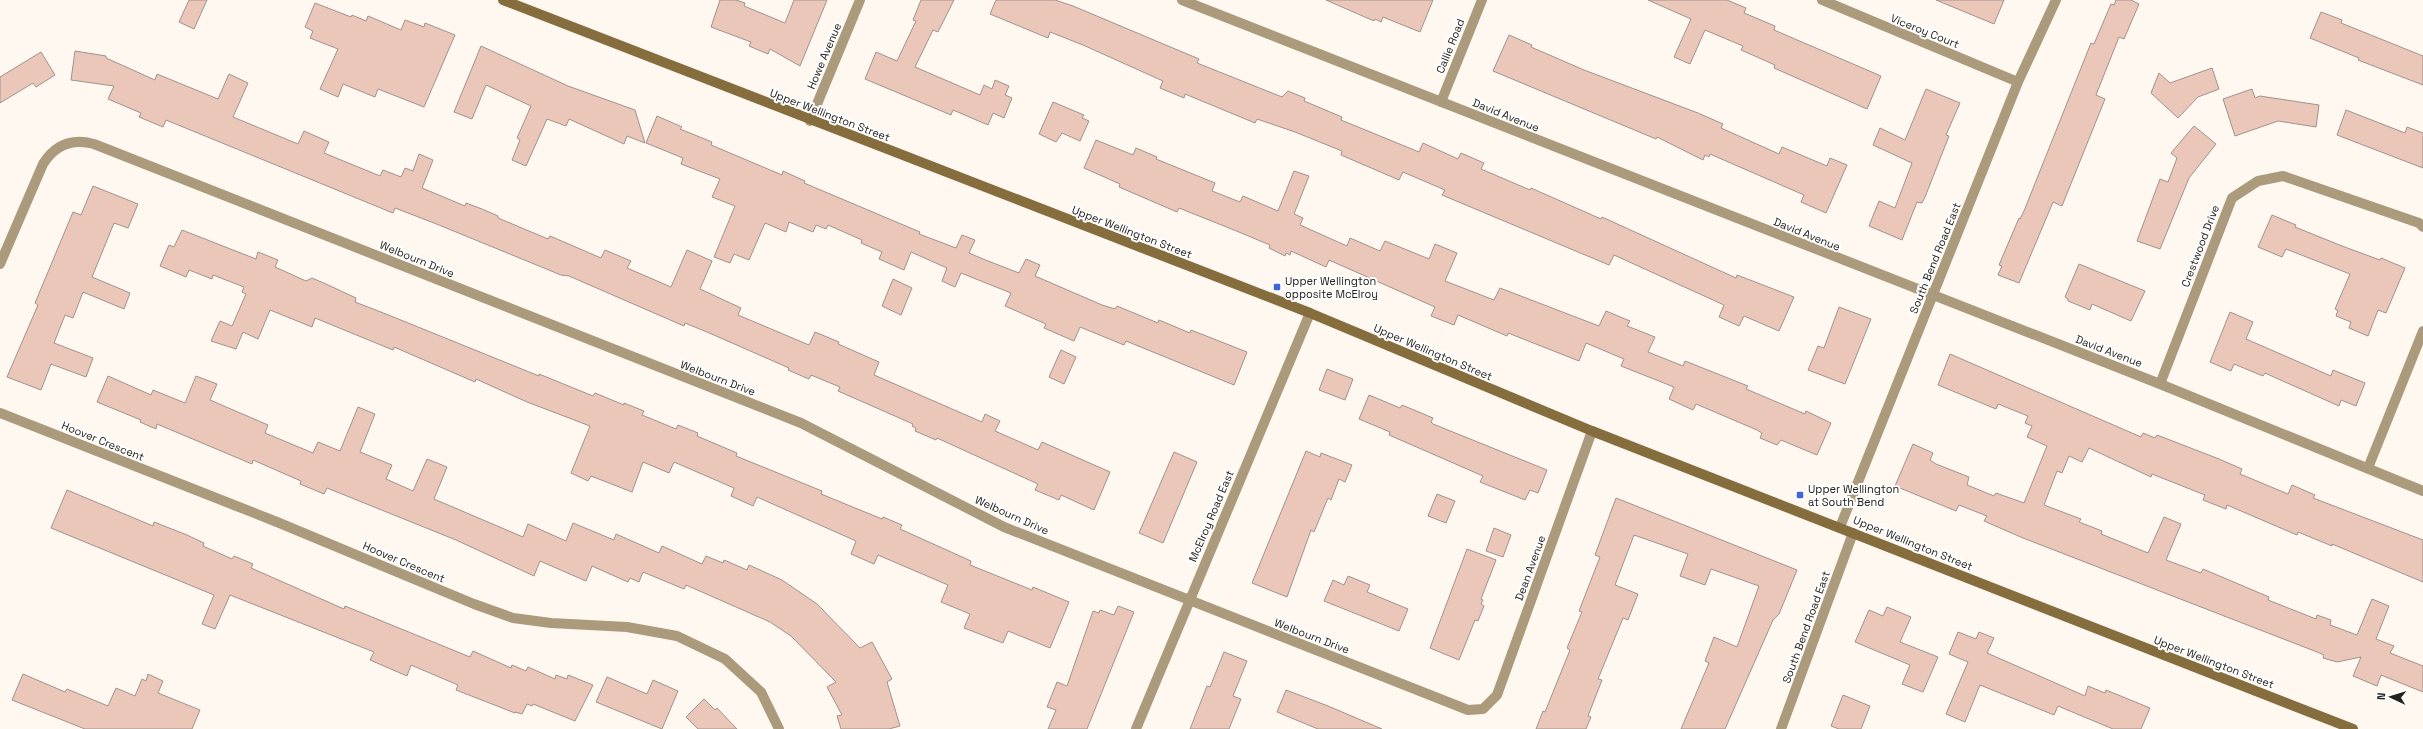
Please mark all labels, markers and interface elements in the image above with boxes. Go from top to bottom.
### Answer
street label: Viceroy Court [1889,11,1961,51]
street label: Callie Road [1433,17,1467,75]
street label: Howe Avenue [804,21,844,91]
street label: Upper Wellington Street [768,86,892,144]
street label: David Avenue [1471,95,1541,135]
street label: South Bend Road East [1906,201,1964,315]
street label: Upper Wellington Street [1070,203,1194,261]
street label: Crestwood Drive [2178,203,2222,289]
street label: David Avenue [1772,214,1842,254]
street label: Welbourn Drive [378,238,456,280]
place label: Upper Wellington opposite McElroy [1285,274,1378,301]
marker: Upper Wellington opposite McElroy [1272,282,1282,292]
street label: Upper Wellington Street [1372,321,1494,383]
street label: David Avenue [2074,332,2144,370]
street label: Welbourn Drive [678,357,758,399]
street label: Hoover Crescent [60,418,146,464]
street label: McElroy Road East [1185,468,1237,564]
place label: Upper Wellington at South Bend [1808,482,1899,509]
marker: Upper Wellington at South Bend [1795,490,1805,500]
street label: Welbourn Drive [973,492,1051,538]
street label: Upper Wellington Street [1851,513,1975,573]
street label: Dean Avenue [1512,533,1548,603]
street label: Hoover Crescent [361,538,447,586]
street label: South Bend Road East [1779,569,1833,685]
street label: Welbourn Drive [1272,615,1352,657]
street label: Upper Wellington Street [2152,633,2276,691]
north arrow [2371,677,2411,717]
text: N [2374,692,2388,700]

